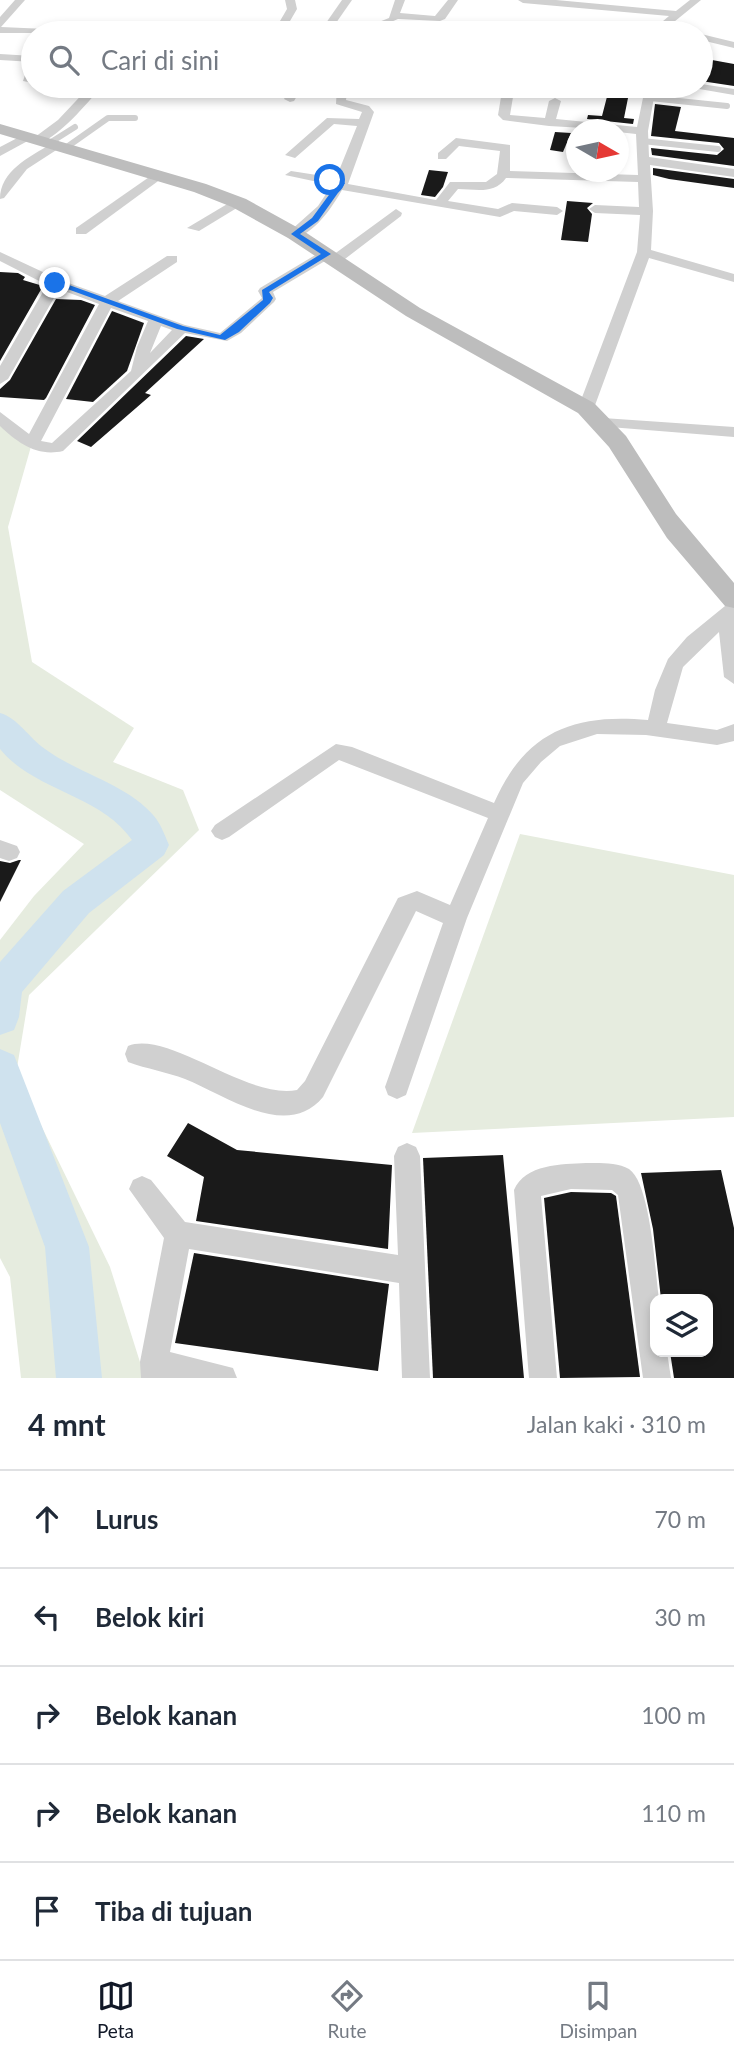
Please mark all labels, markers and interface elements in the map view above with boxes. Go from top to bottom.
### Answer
search box [21,21,713,98]
icon: search [45,41,83,79]
text: Cari di sini [101,44,219,76]
north arrow [566,119,629,182]
route start [314,164,345,195]
route end [39,267,70,298]
map controls [650,1294,713,1357]
button: layers [650,1294,713,1357]
text: 4 mnt [28,1406,106,1442]
text: Jalan kaki · 310 m [527,1410,706,1438]
icon: ahead [28,1500,66,1538]
text: Lurus [95,1503,158,1535]
text: 70 m [655,1505,706,1533]
icon: left [28,1598,66,1636]
text: Belok kiri [95,1601,204,1633]
text: 30 m [655,1603,706,1631]
icon: right [28,1696,66,1734]
text: Belok kanan [95,1699,237,1731]
text: 100 m [641,1701,706,1729]
icon: right [28,1794,66,1832]
text: Belok kanan [95,1797,237,1829]
text: 110 m [641,1799,706,1827]
icon: arrive [28,1892,66,1930]
text: Tiba di tujuan [95,1895,253,1927]
tab: Peta [97,1977,135,2042]
tab: Rute [328,1977,366,2042]
tab: Disimpan [560,1977,637,2042]

